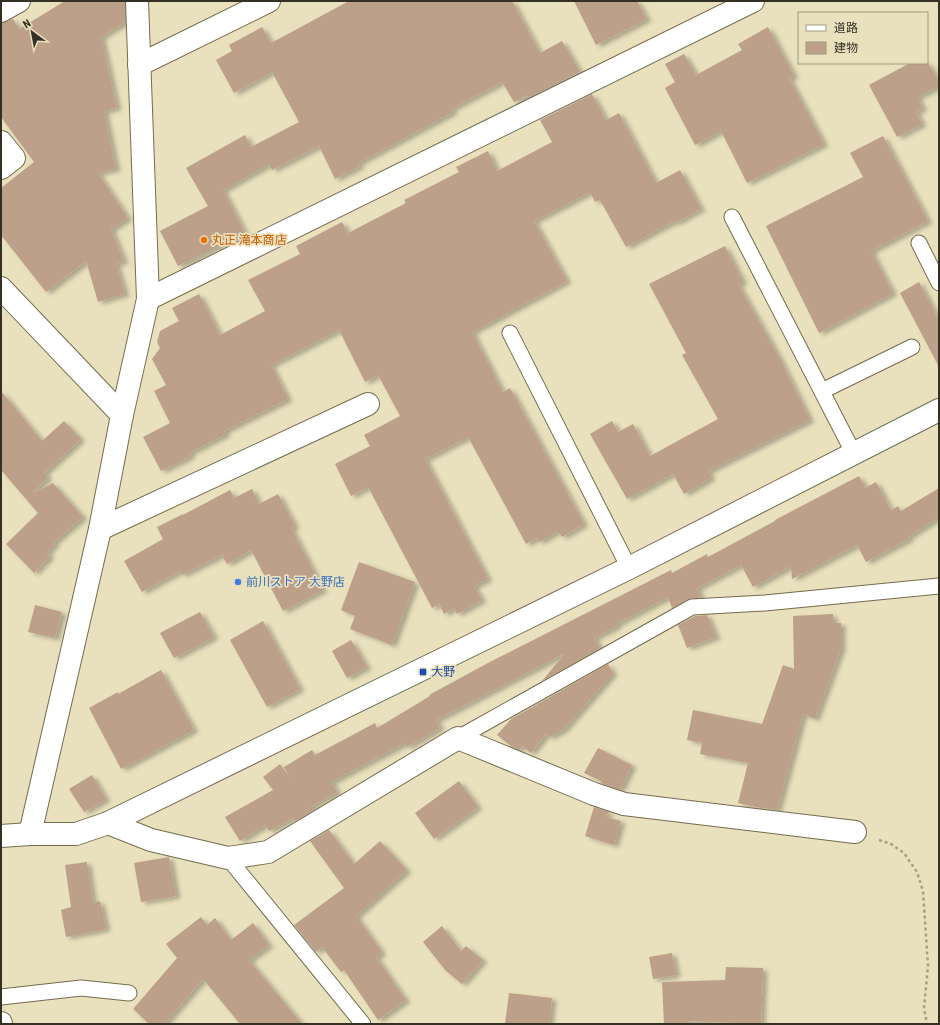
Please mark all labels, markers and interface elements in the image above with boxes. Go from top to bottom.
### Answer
north arrow [12,12,52,52]
legend [798,12,928,64]
text: N [21,17,33,31]
text: 道路 [834,21,858,35]
text: 建物 [834,41,858,55]
place label: 丸正 滝本商店 [212,233,287,247]
marker: 丸正 滝本商店 [199,235,209,245]
place label: 前川ストア 大野店 [246,575,345,589]
marker: 前川ストア 大野店 [233,577,243,587]
place label: 大野 [431,665,455,679]
marker: 大野 [418,667,428,677]

